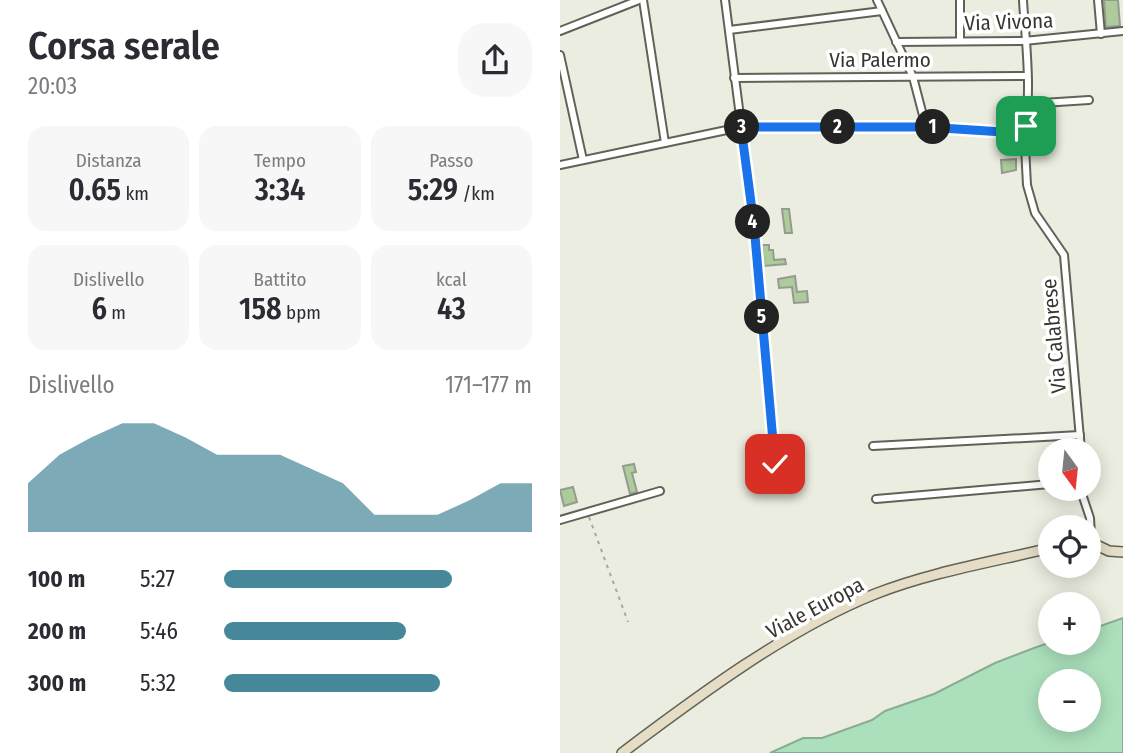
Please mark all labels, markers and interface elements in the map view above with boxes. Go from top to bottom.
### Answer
street label: Via Vivona [964,7,1054,37]
text: Corsa serale [28,23,220,69]
button: share [458,23,532,97]
street label: Via Palermo [829,47,931,73]
text: 20:03 [28,72,77,100]
pin [996,96,1056,156]
icon: arrive [1007,107,1045,145]
pin: 3 [724,110,760,144]
pin: 2 [820,110,856,144]
pin: 1 [916,110,950,144]
text: 3 [737,115,746,138]
text: 2 [833,115,842,138]
text: 1 [928,115,937,138]
text: Distanza [76,149,142,172]
text: Tempo [254,149,306,172]
text: Passo [429,149,473,172]
text: 0.65 [68,172,121,208]
text: 3:34 [255,172,305,208]
text: 5:29 [408,172,458,208]
text: km [121,182,149,205]
text: /km [458,182,495,205]
pin: 4 [736,204,770,240]
text: 4 [748,210,757,233]
text: Dislivello [73,268,144,291]
text: Battito [254,268,306,291]
text: kcal [436,268,467,291]
street label: Via Calabrese [1036,278,1072,394]
text: 6 [91,291,107,327]
text: 158 [239,291,282,327]
text: 43 [437,291,466,327]
pin: 5 [744,300,780,334]
text: m [107,301,126,324]
text: bpm [282,301,321,324]
text: 5 [757,305,766,328]
text: Dislivello [28,371,114,399]
text: 171–177 m [445,371,532,399]
pin [745,434,805,494]
north arrow [1038,438,1101,500]
map controls [1038,438,1101,732]
icon: check [756,445,794,483]
button: locate [1038,515,1101,578]
text: 100 m [28,565,85,593]
text: 5:27 [140,565,175,593]
street label: Viale Europa [762,572,868,644]
button: + [1038,592,1101,655]
text: 200 m [28,617,86,645]
text: 5:46 [140,617,178,645]
text: 300 m [28,669,86,697]
text: 5:32 [140,669,176,697]
button: − [1038,669,1101,732]

